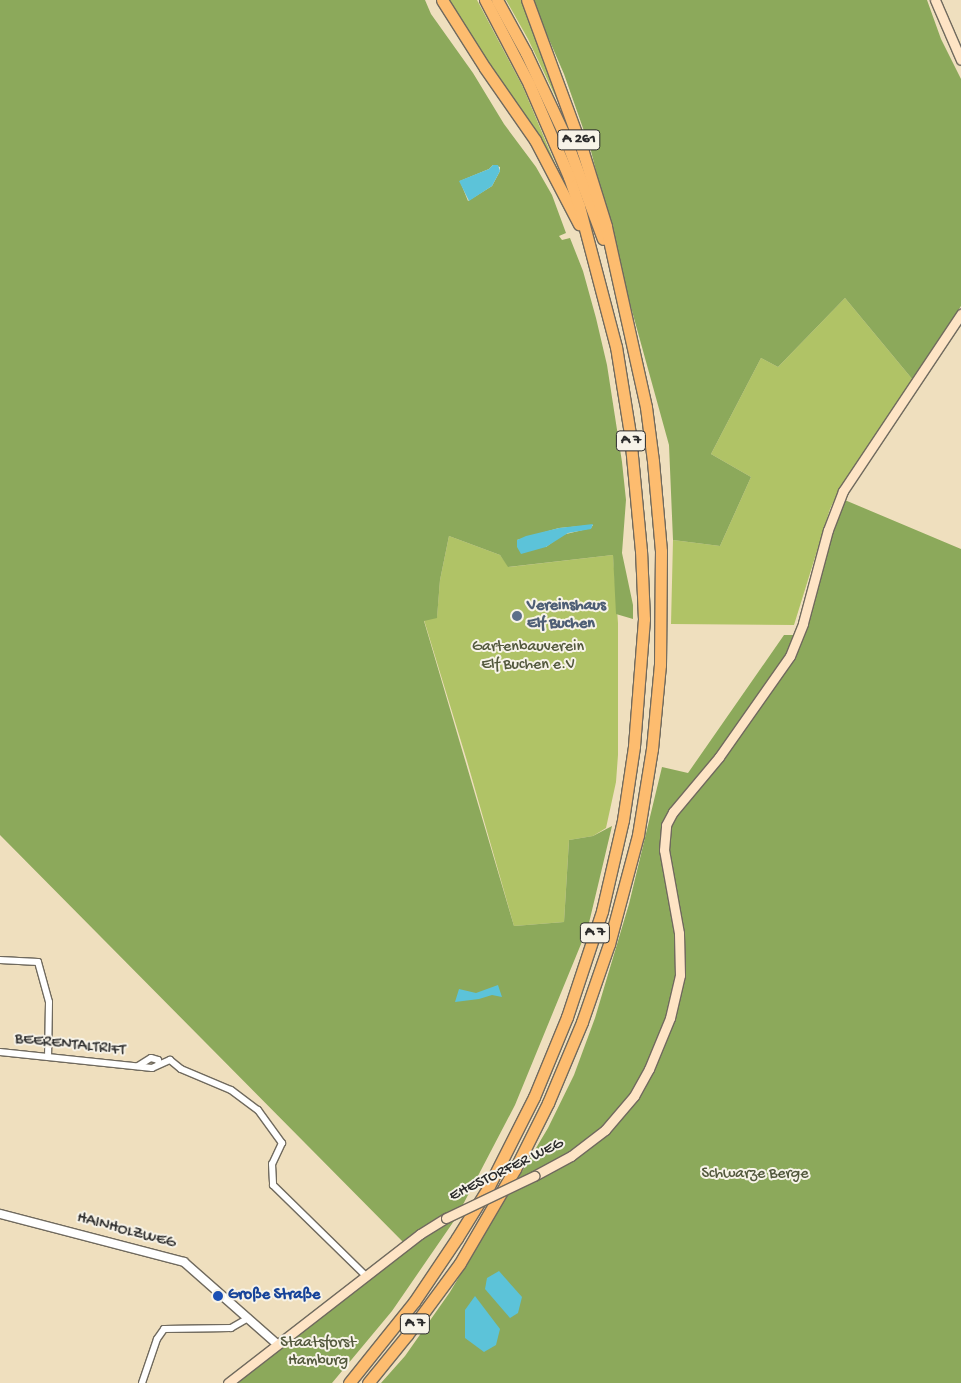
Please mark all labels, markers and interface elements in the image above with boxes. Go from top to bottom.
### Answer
road number: A 261 [556,128,602,152]
road number: A 7 [615,428,647,454]
place label: Vereinshaus Elf Buchen [527,597,606,635]
marker: Vereinshaus Elf Buchen [511,610,523,622]
park label: Gartenbauverein Elf Buchen e.V [472,638,584,676]
road number: A 7 [579,920,611,946]
street label: BEERENTALTRIFT [14,1031,126,1061]
street label: EHESTORFER WEG [447,1135,567,1207]
park label: Schwarze Berge [702,1165,808,1185]
street label: HAINHOLZWEG [74,1210,178,1254]
place label: Große Straße [228,1286,320,1306]
marker: Große Straße [212,1290,224,1302]
road number: A 7 [399,1312,431,1336]
park label: Staatsforst Hamburg [280,1334,356,1372]

